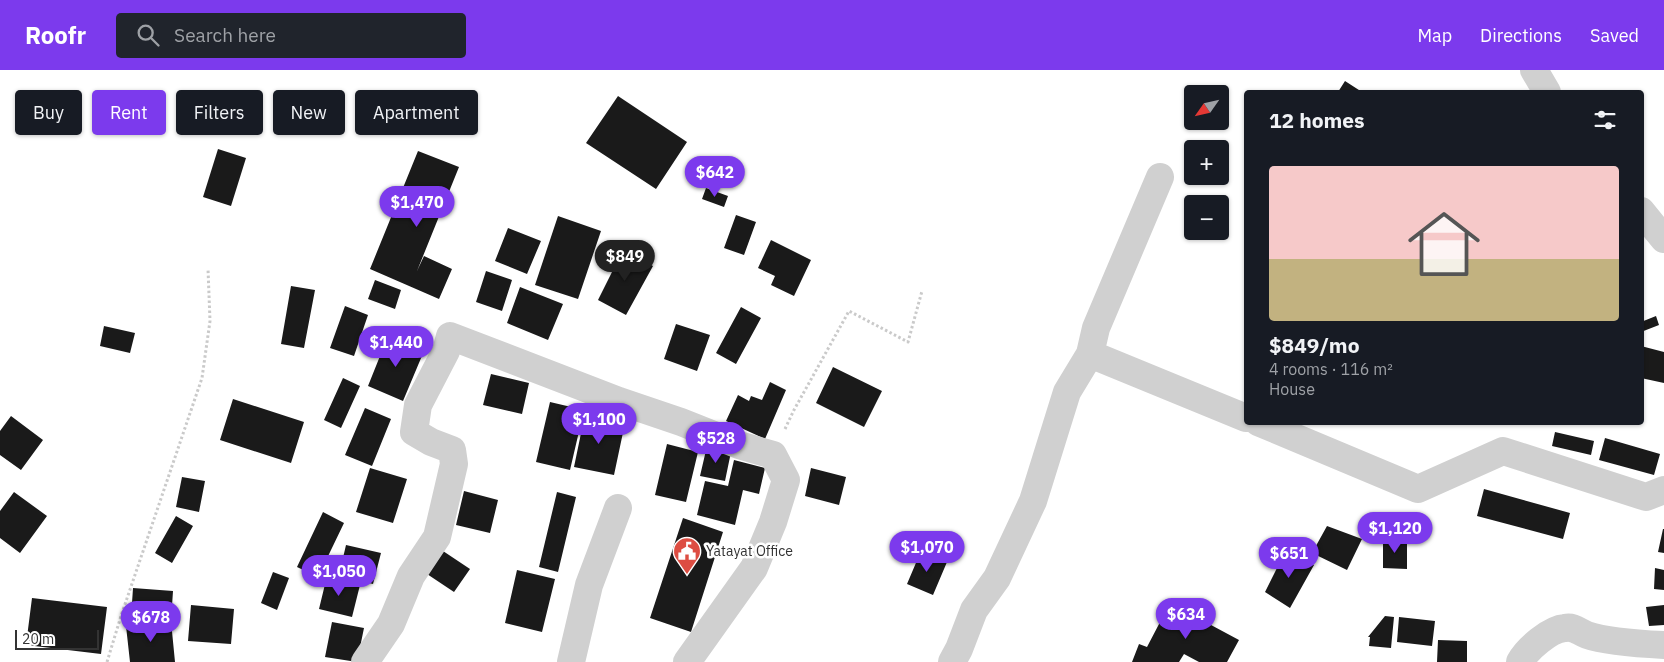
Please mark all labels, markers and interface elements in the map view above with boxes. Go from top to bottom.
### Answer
search box [116,13,466,58]
text: Roofr [25,19,86,51]
icon: search [134,21,162,49]
text: Search here [174,23,276,47]
text: Map [1417,24,1452,47]
text: Directions [1480,24,1562,47]
text: Saved [1590,24,1639,47]
north arrow [1184,85,1229,130]
map controls [1184,85,1229,240]
chip: Buy [15,90,82,135]
chip: Rent [92,90,166,135]
chip: Filters [176,90,263,135]
chip: New [273,90,345,135]
chip: Apartment [355,90,478,135]
text: 12 homes [1269,106,1365,134]
icon: filters [1591,106,1619,134]
button: + [1184,140,1229,185]
pin: $642 [685,156,745,198]
text: $642 [696,162,734,182]
pin: $1,470 [376,186,458,228]
text: $1,470 [391,192,443,212]
button: − [1184,195,1229,240]
icon: home [1399,199,1489,289]
pin: $849 [595,240,655,282]
text: $849 [606,246,644,266]
pin: $1,440 [355,326,437,368]
text: $849/mo [1269,331,1360,359]
text: $1,440 [370,332,422,352]
text: 4 rooms · 116 m² [1269,359,1393,379]
text: House [1269,379,1315,399]
pin: $1,100 [558,402,640,445]
text: $1,100 [573,409,625,429]
pin: $528 [686,422,746,464]
text: $528 [697,428,735,448]
pin: $1,120 [1354,512,1436,554]
text: $1,120 [1369,518,1421,538]
pin: $1,070 [886,530,968,573]
public building icon: Yatayat Office [672,536,702,575]
pin: $651 [1259,536,1319,579]
text: $1,070 [901,537,953,557]
place label: Yatayat Office [706,542,793,560]
text: $651 [1270,543,1308,563]
pin: $1,050 [298,554,380,597]
text: $1,050 [313,561,365,581]
pin: $634 [1156,598,1216,640]
pin: $678 [121,600,181,643]
text: $634 [1167,604,1205,624]
text: $678 [132,607,170,627]
scale bar [15,627,99,650]
text: 20 m [22,630,54,648]

